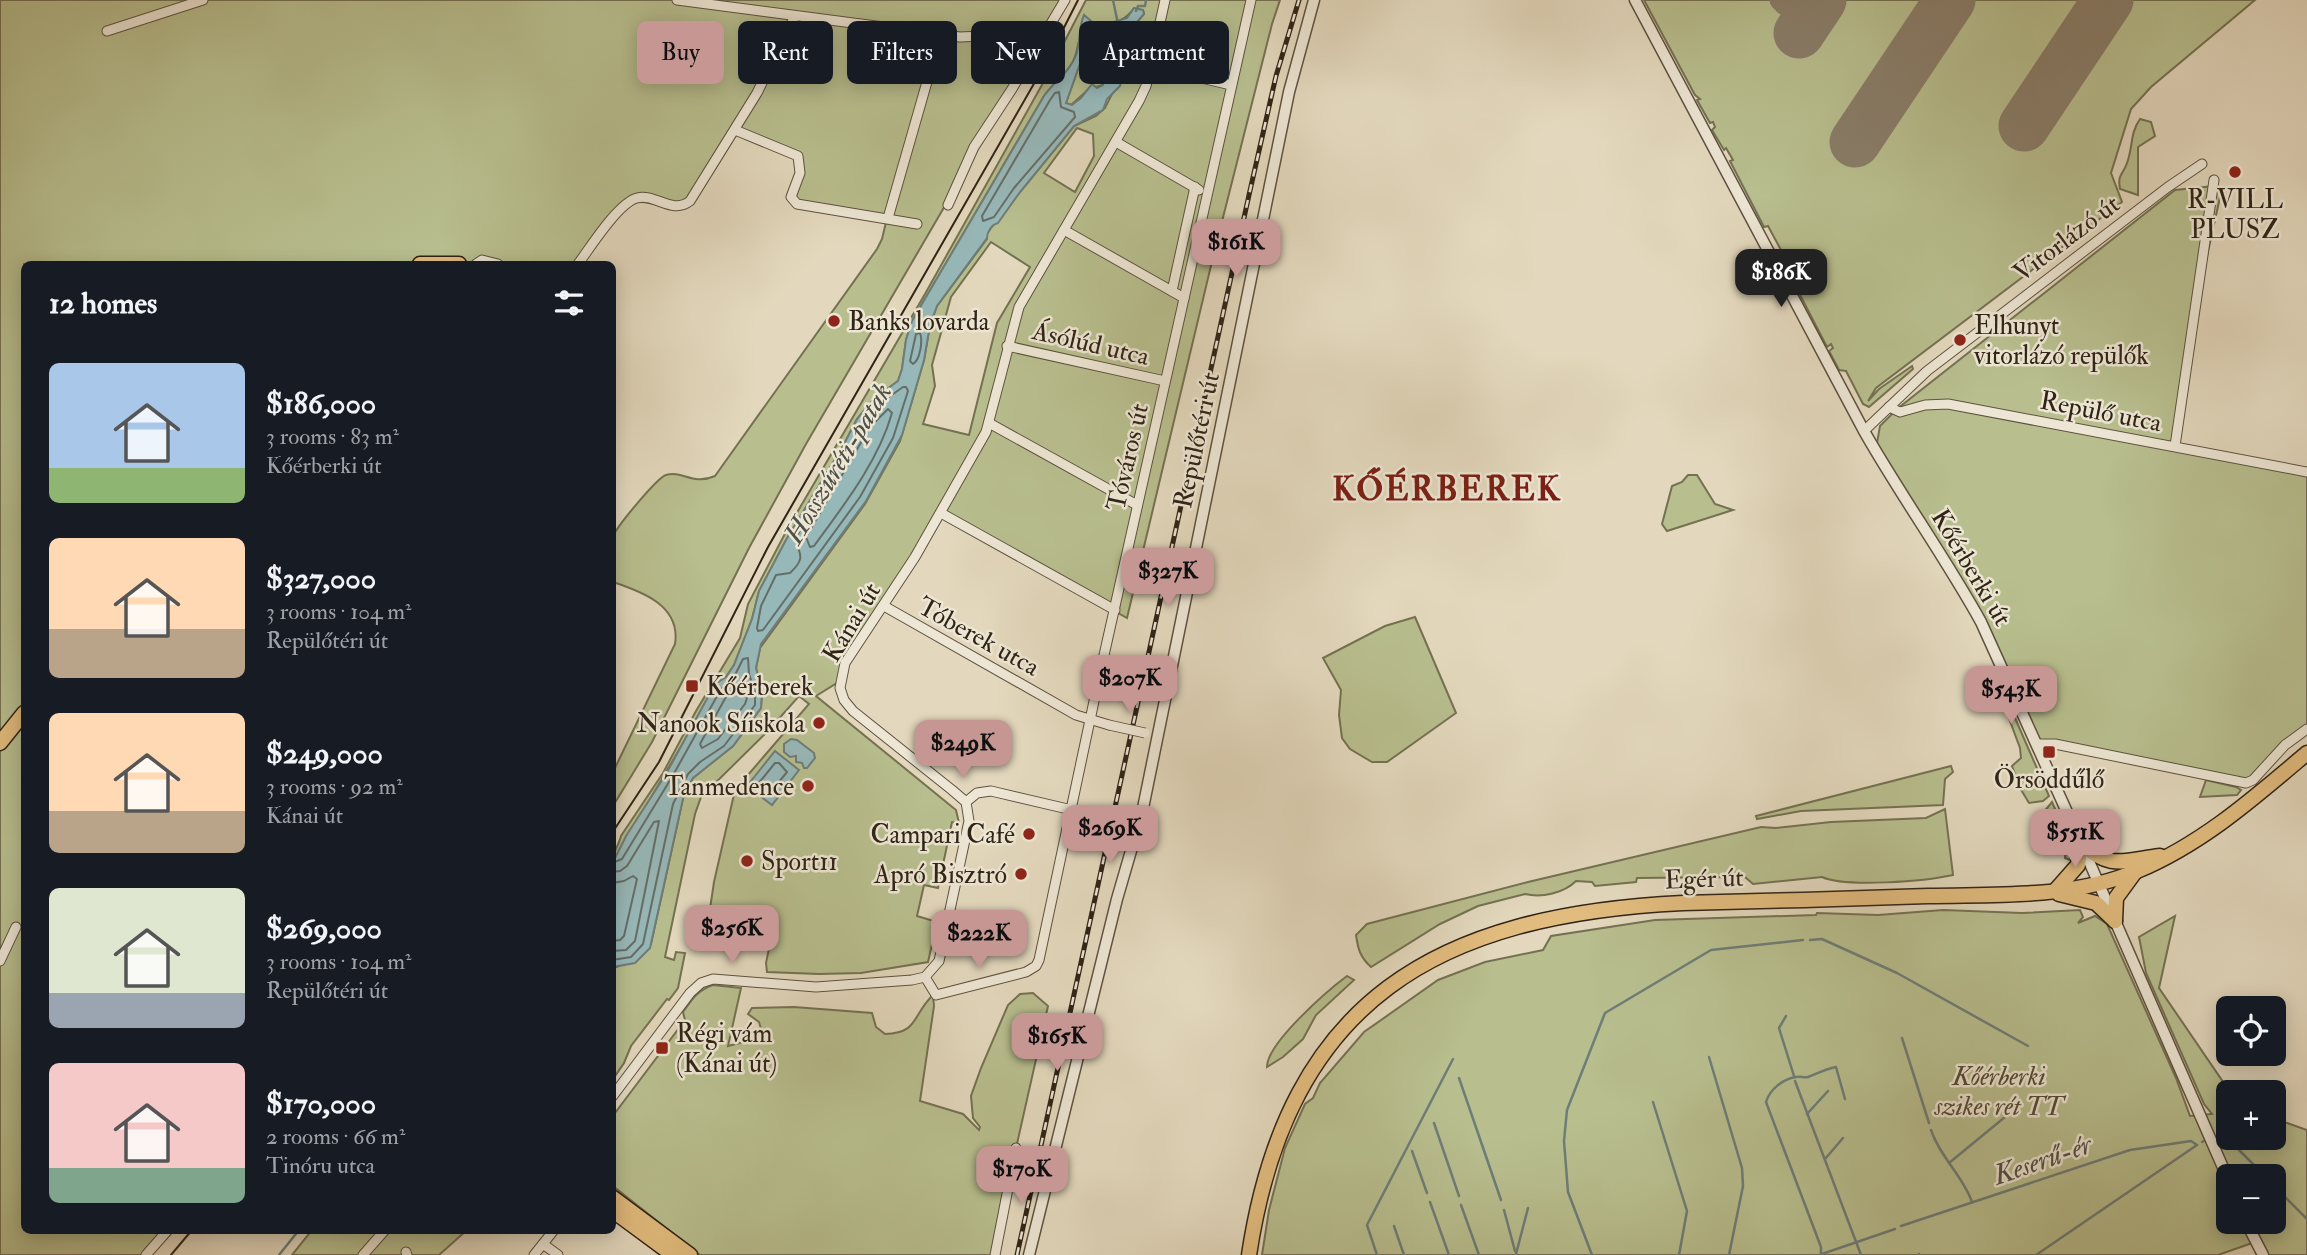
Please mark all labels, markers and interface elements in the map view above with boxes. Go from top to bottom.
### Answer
chip: Buy [637,21,724,84]
chip: Rent [738,21,833,84]
chip: Filters [847,21,957,84]
chip: New [971,21,1065,84]
chip: Apartment [1079,21,1229,84]
marker: R-VILL PLUSZ [2227,164,2243,180]
place label: R-VILL PLUSZ [2187,184,2283,246]
street label: Vitorlázó út [2007,188,2126,289]
pin: $161K [1187,219,1285,279]
text: $161K [1208,227,1264,256]
pin: $186K [1732,250,1830,309]
text: $186K [1751,257,1811,286]
icon: filters [550,284,588,322]
text: 12 homes [49,285,157,322]
place label: Banks lovarda [848,306,990,338]
place label: Elhunyt vitorlázó repülők [1973,310,2149,373]
marker: Banks lovarda [826,313,842,329]
street label: Ásólúd utca [1028,313,1153,373]
marker: Elhunyt vitorlázó repülők [1952,332,1968,348]
street label: Repülőtéri út [1167,369,1228,511]
water label: Hosszúréti-patak [775,377,900,552]
text: $186,000 [266,385,376,422]
street label: Repülő utca [2037,385,2165,440]
icon: home [105,391,189,475]
street label: Tóváros út [1100,400,1156,514]
text: 3 rooms · 83 m² [266,422,399,451]
text: Kőérberki út [266,451,382,480]
district label: KŐÉRBEREK [1332,467,1562,510]
street label: Kőérberki út [1924,503,2019,632]
pin: $327K [1119,548,1217,608]
text: $327K [1138,556,1198,585]
text: $327,000 [266,560,376,597]
icon: home [105,566,189,650]
street label: Kánai út [816,577,888,668]
street label: Tóberek utca [912,590,1045,684]
text: 3 rooms · 104 m² [266,597,412,626]
text: Repülőtéri út [266,626,388,655]
pin: $207K [1081,656,1179,715]
text: $207K [1098,663,1162,692]
pin: $543K [1962,666,2060,726]
place label: Kőérberek [706,671,814,703]
text: $543K [1981,674,2041,703]
marker: Kőérberek [684,678,700,694]
place label: Nanook Síiskola [637,708,805,740]
marker: Nanook Síiskola [811,715,827,731]
pin: $249K [914,720,1012,780]
text: $249K [931,728,995,757]
text: $249,000 [266,735,383,772]
icon: home [105,741,189,825]
marker: Örsöddűlő [2041,744,2057,760]
place label: Örsöddűlő [1994,763,2105,796]
place label: Tanmedence [664,771,794,803]
text: 3 rooms · 92 m² [266,772,403,801]
marker: Tanmedence [800,778,816,794]
text: Kánai út [266,801,343,830]
pin: $269K [1061,806,1159,865]
pin: $551K [2026,810,2124,869]
text: $269K [1078,813,1142,842]
text: $551K [2046,817,2104,846]
place label: Campari Café [871,819,1015,852]
marker: Campari Café [1021,826,1037,842]
place label: Sport11 [761,846,838,879]
marker: Sport11 [739,853,755,869]
place label: Apró Bisztró [873,859,1007,892]
street label: Egér út [1664,862,1744,896]
marker: Apró Bisztró [1013,866,1029,882]
pin: $256K [683,906,781,965]
text: $269,000 [266,910,382,947]
pin: $222K [930,911,1028,970]
text: $256K [701,913,763,942]
icon: home [105,916,189,1000]
text: $222K [947,918,1011,947]
text: 3 rooms · 104 m² [266,947,412,976]
text: Repülőtéri út [266,976,388,1005]
map controls [2216,996,2286,1234]
button: locate [2216,996,2286,1066]
pin: $165K [1008,1014,1106,1073]
place label: Régi vám (Kánai út) [676,1018,777,1080]
text: $165K [1028,1021,1086,1050]
marker: Régi vám (Kánai út) [654,1040,670,1056]
park label: Kőérberki szikes rét TT [1934,1061,2067,1123]
button: + [2216,1080,2286,1150]
text: $170,000 [266,1085,376,1122]
icon: home [105,1091,189,1175]
text: 2 rooms · 66 m² [266,1122,405,1151]
water label: Keserű-ér [1987,1127,2098,1194]
pin: $170K [973,1146,1071,1206]
text: Tinóru utca [266,1151,375,1180]
text: $170K [992,1154,1052,1183]
button: − [2216,1164,2286,1234]

